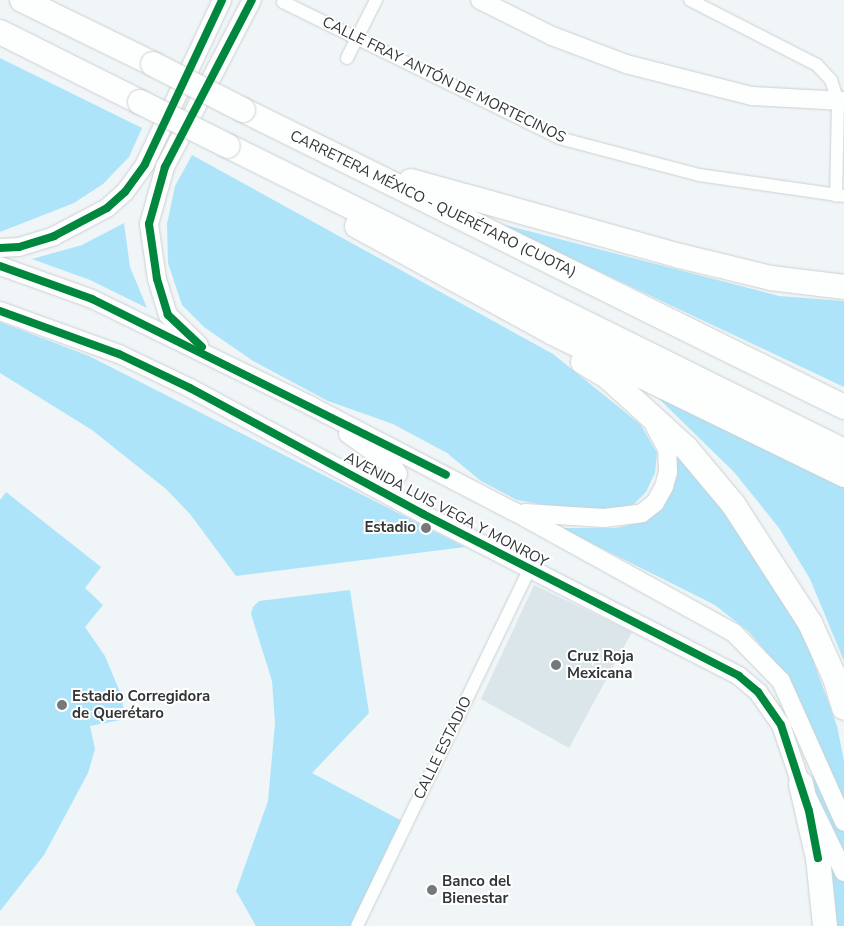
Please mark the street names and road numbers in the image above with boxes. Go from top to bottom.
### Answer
street label: CALLE FRAY ANTÓN DE MORTECINOS [319,13,569,147]
street label: CARRETERA MÉXICO - QUERÉTARO (CUOTA) [287,127,579,281]
street label: AVENIDA LUIS VEGA Y MONROY [341,449,551,571]
street label: CALLE ESTADIO [410,693,476,803]

